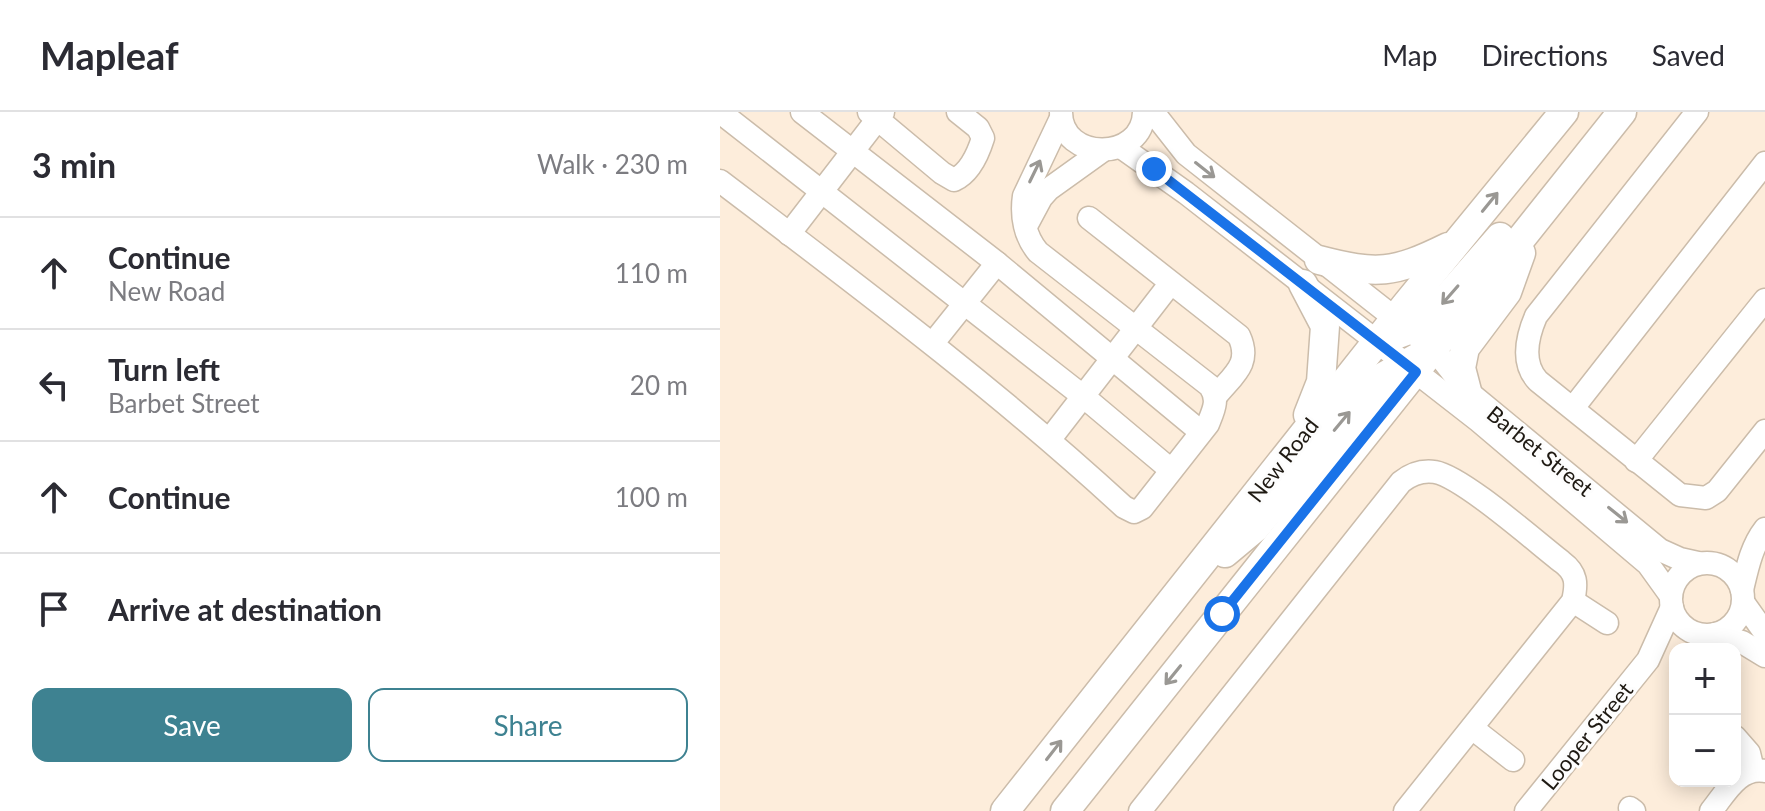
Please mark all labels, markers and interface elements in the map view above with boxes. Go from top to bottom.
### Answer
text: Mapleaf [40,32,179,78]
text: Map [1382,38,1437,72]
text: Directions [1481,38,1608,72]
text: Saved [1652,38,1725,72]
text: 3 min [32,144,116,185]
text: Walk · 230 m [537,148,688,180]
route end [1136,151,1172,187]
one-way arrow [1028,160,1043,184]
one-way arrow [1194,161,1215,178]
one-way arrow [1481,192,1499,213]
text: Continue [108,239,231,275]
icon: ahead [32,251,76,295]
text: 110 m [615,257,688,289]
text: New Road [108,275,225,307]
one-way arrow [1441,285,1459,305]
text: Turn left [108,351,220,387]
icon: left [32,363,76,407]
text: 20 m [630,369,688,401]
text: Barbet Street [108,387,260,419]
street label: Barbet Street [1482,400,1599,502]
one-way arrow [1333,411,1351,432]
street label: New Road [1241,412,1324,507]
icon: ahead [32,475,76,519]
text: Continue [108,479,231,515]
text: 100 m [615,481,688,513]
one-way arrow [1607,506,1627,524]
icon: arrive [32,587,76,631]
text: Arrive at destination [108,591,382,627]
route start [1204,596,1240,632]
map controls [1669,643,1741,787]
button: + [1669,643,1741,715]
one-way arrow [1165,664,1182,685]
street label: Looper Street [1535,676,1638,795]
button: Save [32,688,352,762]
button: Share [368,688,688,762]
button: − [1669,715,1741,787]
one-way arrow [1045,740,1062,761]

